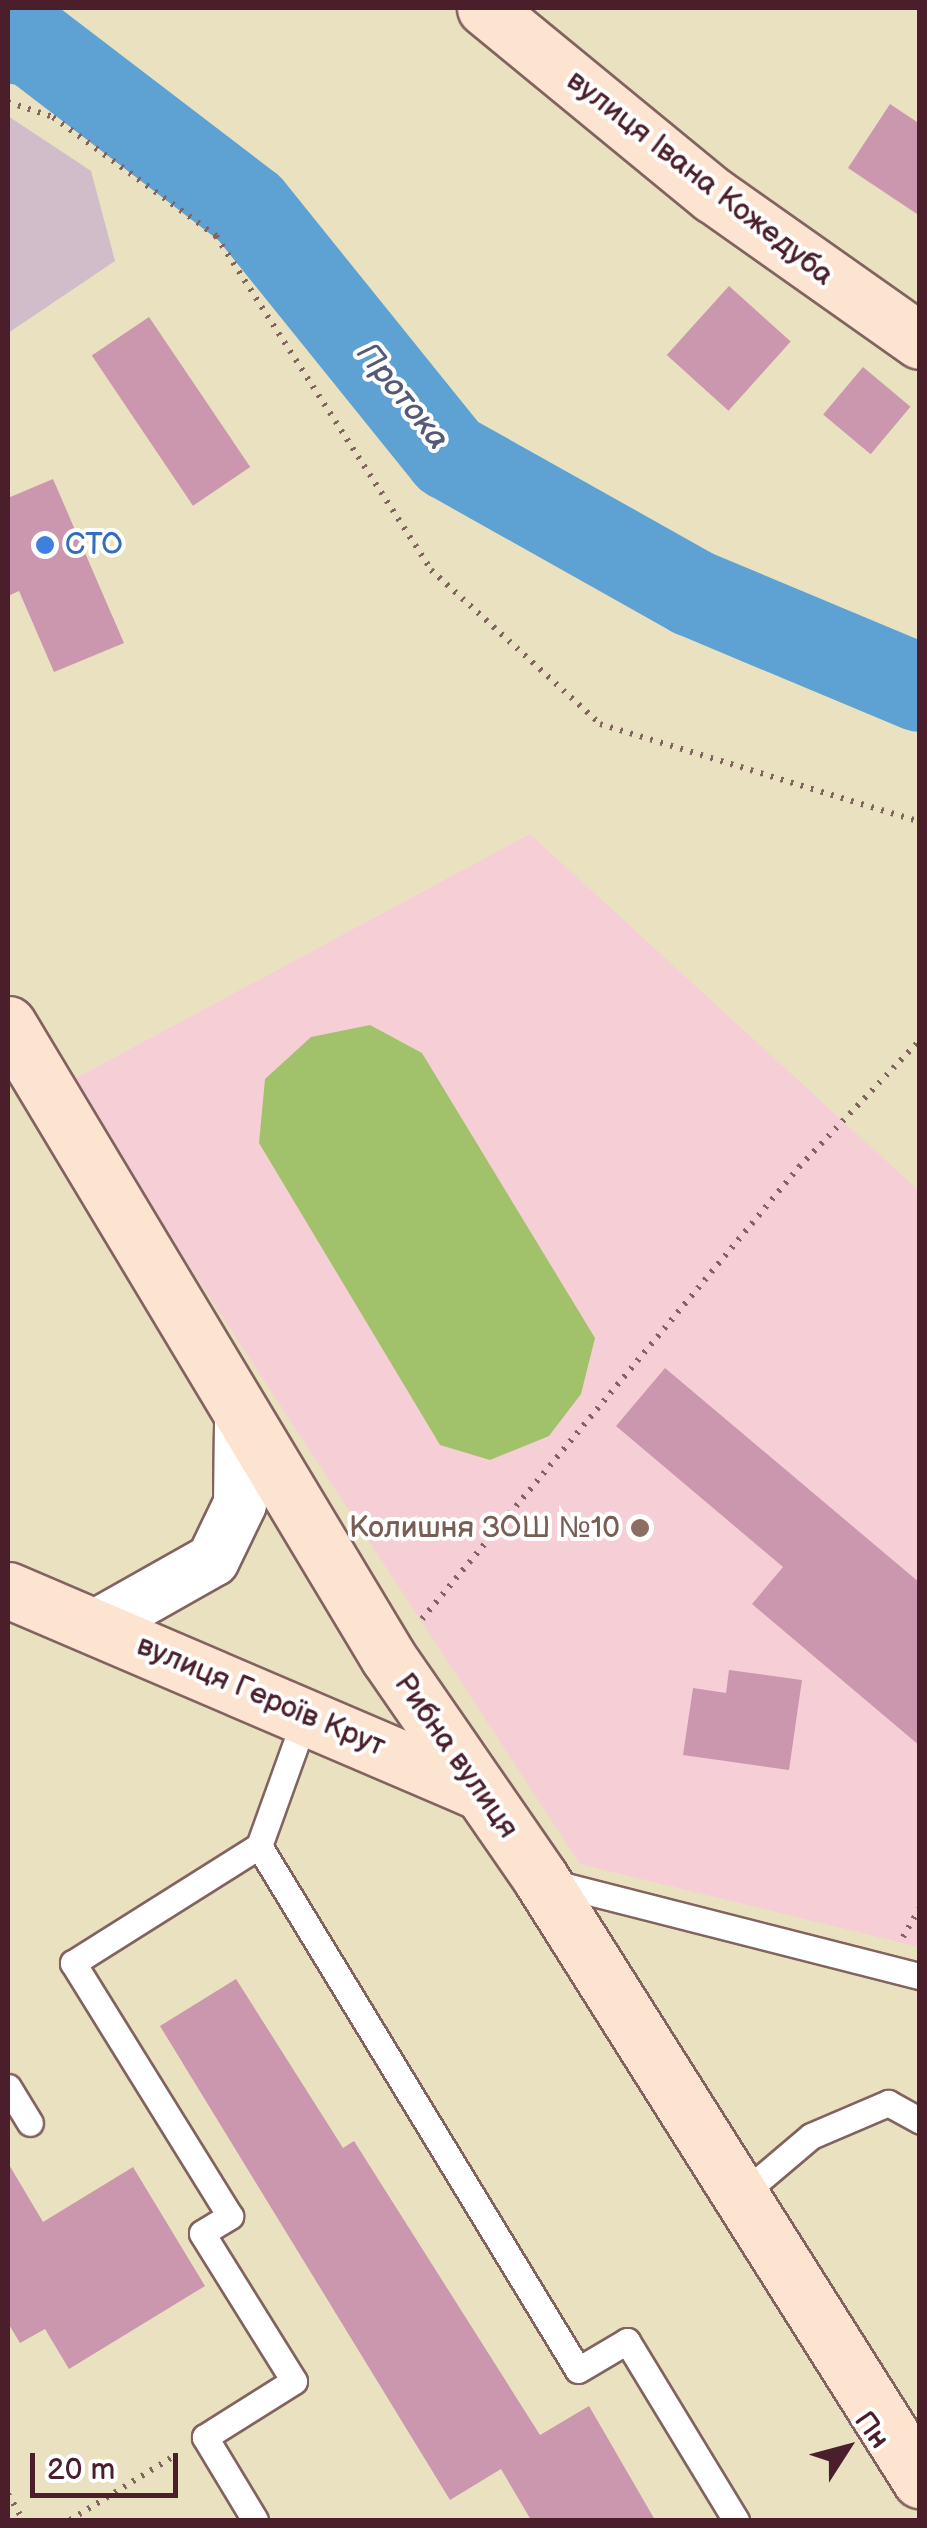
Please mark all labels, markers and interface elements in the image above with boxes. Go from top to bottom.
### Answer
street label: вулиця Івана Кожедуба [559,63,841,293]
water label: Протока [347,336,457,458]
place label: СТО [65,527,123,563]
marker: СТО [34,534,56,556]
place label: Колишня ЗОШ №10 [349,1510,620,1546]
marker: Колишня ЗОШ №10 [629,1517,651,1539]
street label: вулиця Героїв Крут [131,1627,391,1765]
street label: Рибна вулиця [386,1667,526,1845]
north arrow [797,2398,897,2498]
text: Пн [847,2405,896,2455]
scale bar [35,2433,182,2495]
text: 20 m [47,2452,115,2488]

